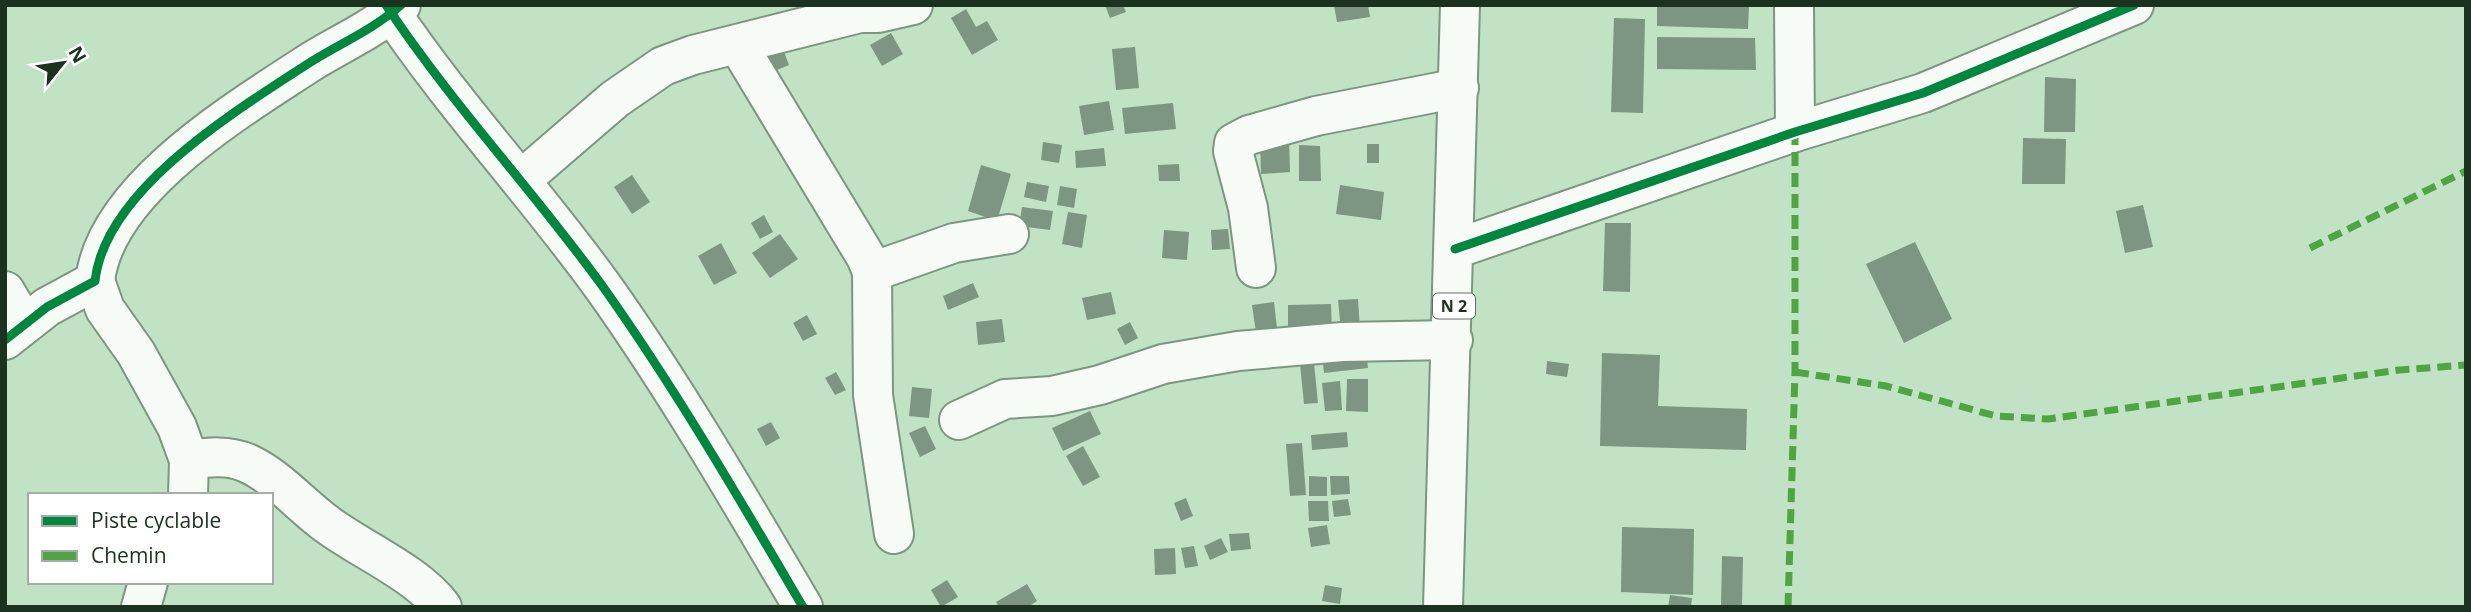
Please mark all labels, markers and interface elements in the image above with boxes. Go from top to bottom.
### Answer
north arrow [28,28,98,98]
text: N [63,41,93,68]
road number: N 2 [1433,294,1475,318]
legend [28,493,273,584]
text: Piste cyclable [91,506,221,534]
text: Chemin [91,541,167,569]

